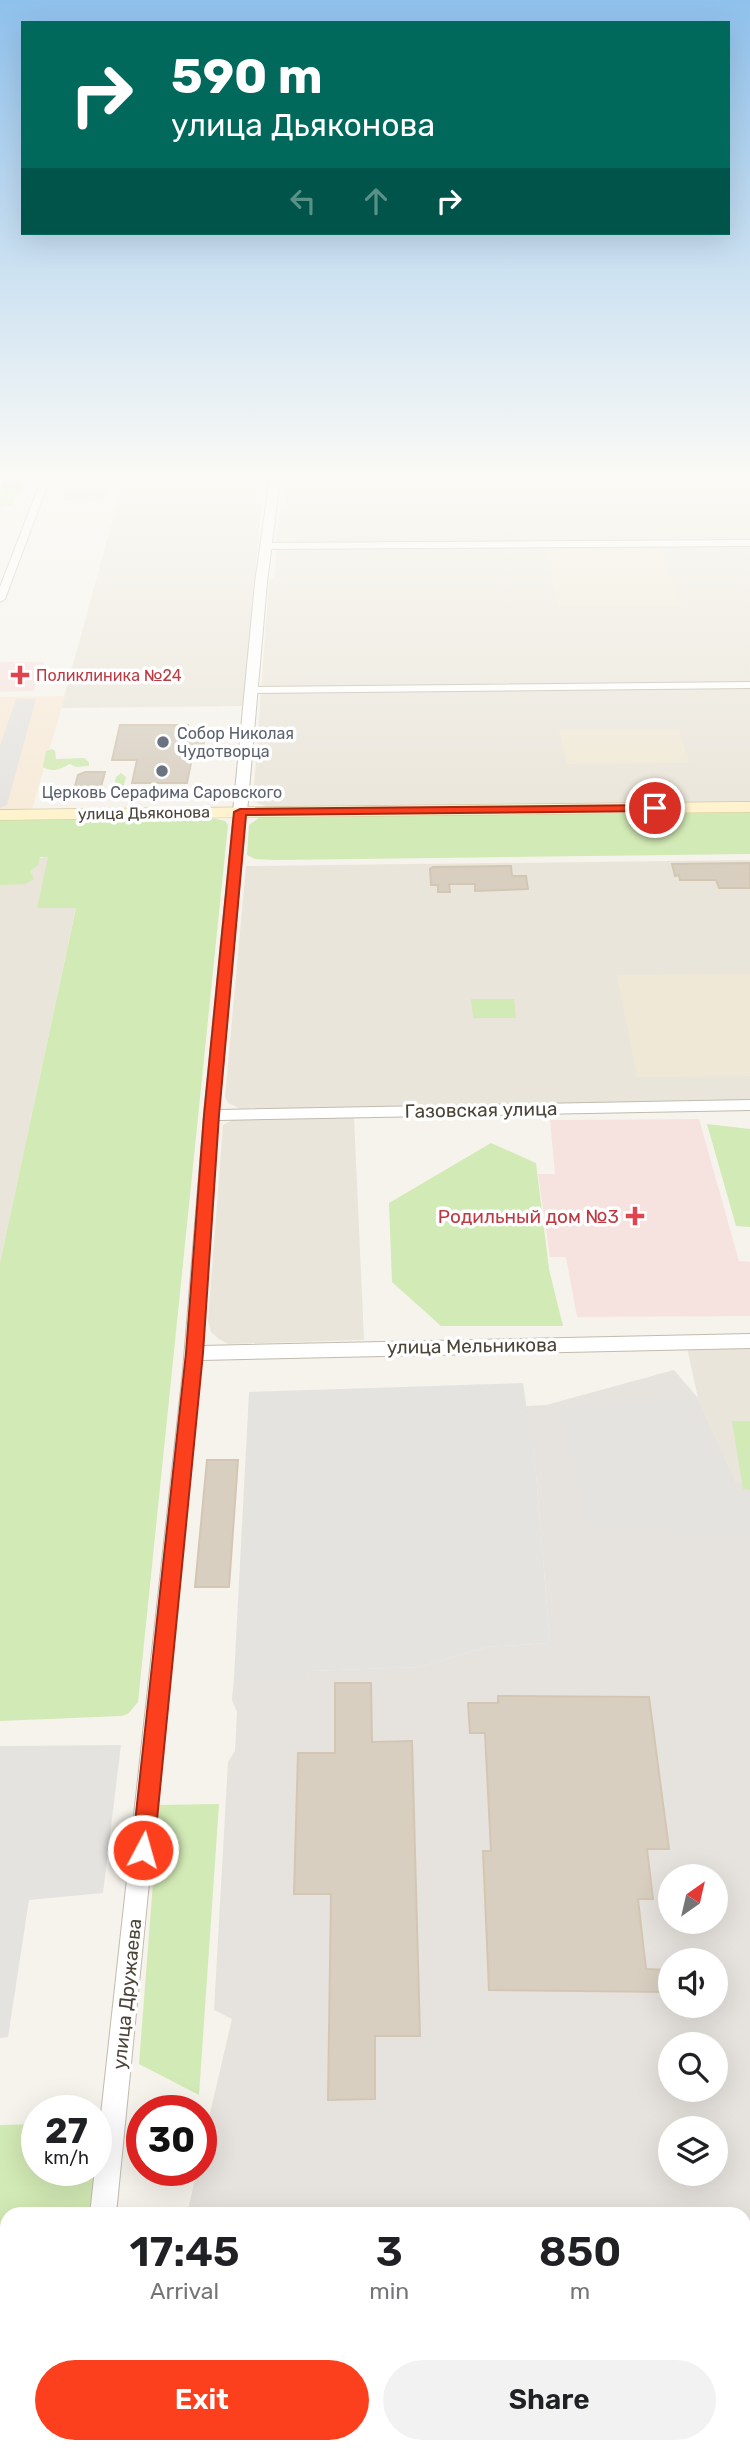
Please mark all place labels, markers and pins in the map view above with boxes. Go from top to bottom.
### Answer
marker: Поликлиника №24 [10,665,30,685]
place label: Поликлиника №24 [36,666,182,685]
place label: Собор Николая Чудотворца [177,724,294,761]
marker: Собор Николая Чудотворца [155,734,171,750]
marker: Церковь Серафима Саровского [154,763,170,779]
pin [625,778,685,838]
place label: Церковь Серафима Саровского [42,783,282,802]
place label: Родильный дом №3 [438,1205,619,1228]
marker: Родильный дом №3 [625,1206,645,1226]

